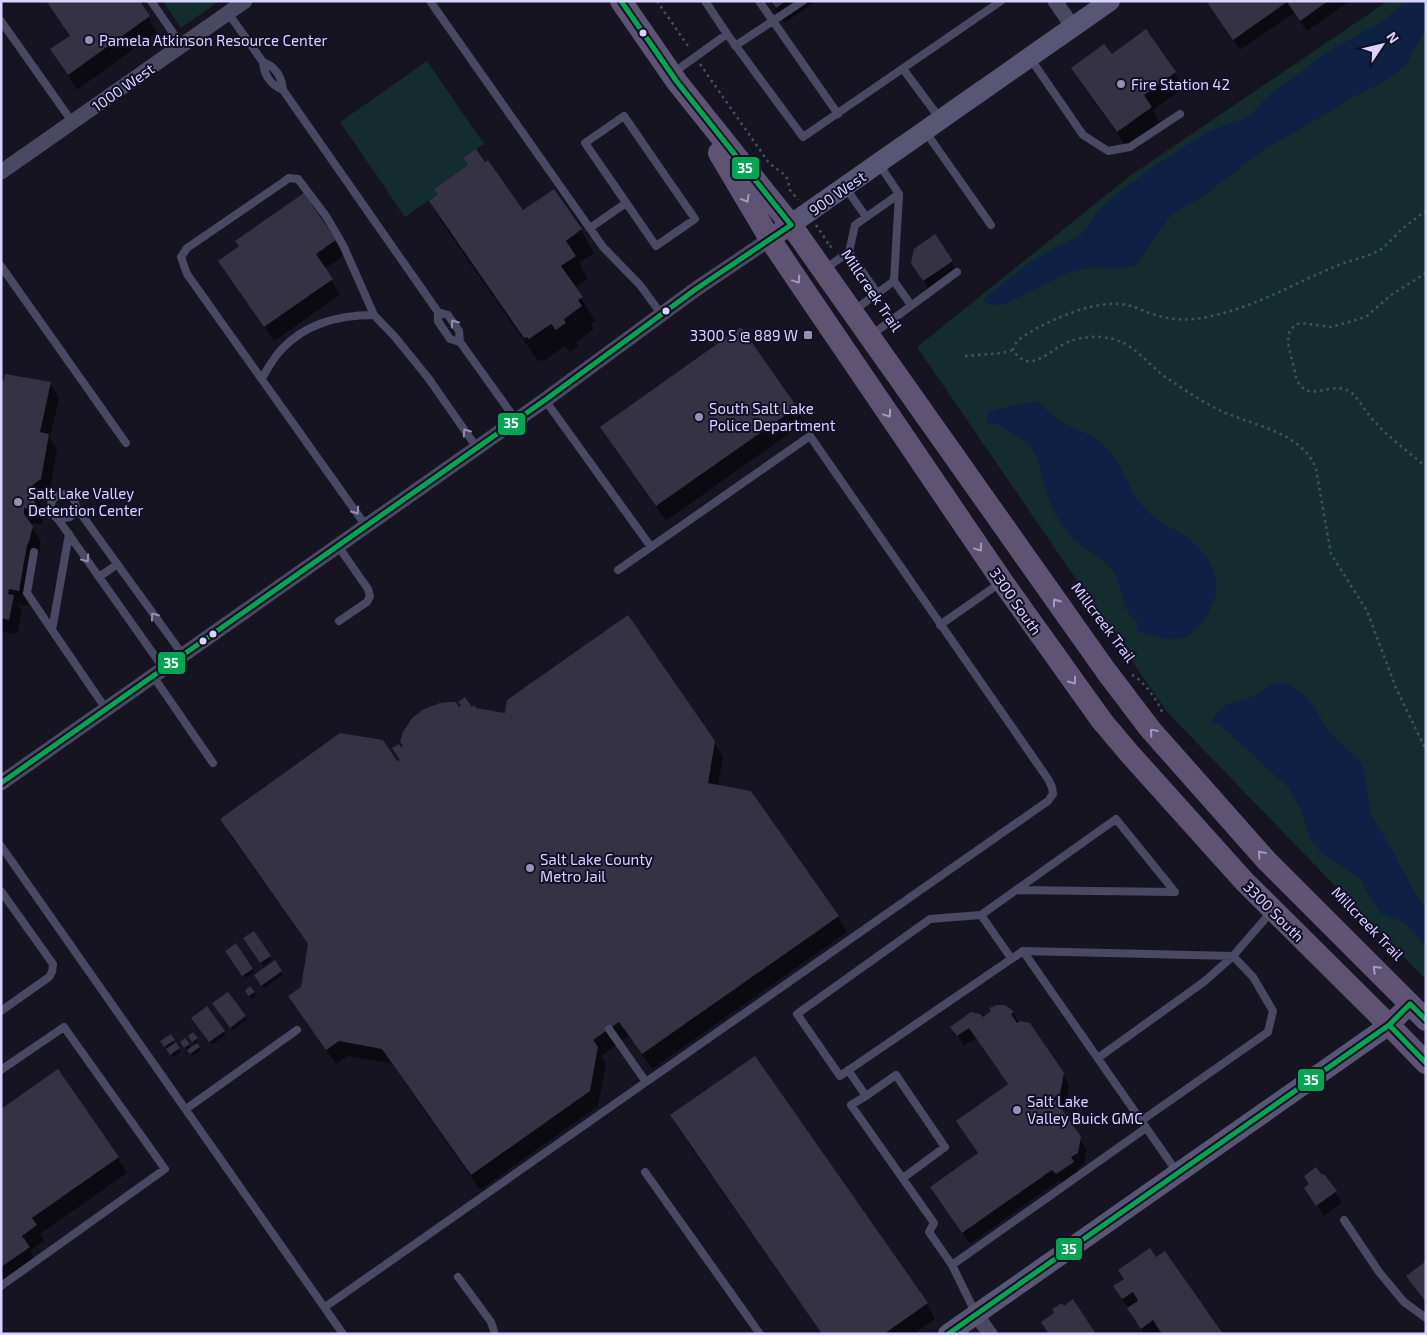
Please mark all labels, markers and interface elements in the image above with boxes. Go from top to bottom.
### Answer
north arrow [1357,20,1407,70]
unlabelled marker [638,28,648,38]
text: N [1383,28,1403,46]
place label: Pamela Atkinson Resource Center [99,31,328,49]
marker: Pamela Atkinson Resource Center [83,34,95,46]
street label: 1000 West [89,59,158,115]
place label: Fire Station 42 [1131,75,1230,93]
marker: Fire Station 42 [1115,78,1127,90]
line badge: 35 [731,156,760,180]
text: 35 [737,159,753,176]
street label: 900 West [805,167,869,219]
one-way arrow [740,194,750,203]
street label: Millcreek Trail [838,245,906,335]
one-way arrow [791,274,800,283]
unlabelled marker [661,306,671,316]
one-way arrow [451,320,460,329]
place label: 3300 S @ 889 W [690,326,798,344]
marker: 3300 S @ 889 W [802,329,814,341]
place label: South Salt Lake Police Department [709,399,836,434]
one-way arrow [882,408,891,418]
marker: South Salt Lake Police Department [693,411,705,423]
line badge: 35 [497,412,526,436]
text: 35 [503,414,519,431]
one-way arrow [463,428,472,438]
place label: Salt Lake Valley Detention Center [28,484,144,519]
marker: Salt Lake Valley Detention Center [12,496,24,508]
one-way arrow [350,505,359,515]
one-way arrow [973,543,982,552]
one-way arrow [80,553,89,562]
street label: 3300 South [986,564,1046,638]
street label: Millcreek Trail [1068,579,1140,666]
one-way arrow [1053,598,1062,608]
one-way arrow [151,612,160,622]
unlabelled marker [208,629,218,639]
unlabelled marker [198,636,208,646]
line badge: 35 [157,651,186,675]
text: 35 [163,654,179,671]
one-way arrow [1067,675,1076,685]
one-way arrow [1151,729,1159,738]
place label: Salt Lake County Metro Jail [540,850,653,885]
one-way arrow [1258,850,1267,859]
marker: Salt Lake County Metro Jail [524,862,536,874]
street label: 3300 South [1240,877,1308,945]
street label: Millcreek Trail [1328,882,1408,964]
one-way arrow [1372,966,1381,975]
line badge: 35 [1297,1068,1325,1092]
text: 35 [1303,1071,1319,1088]
place label: Salt Lake Valley Buick GMC [1027,1092,1143,1127]
marker: Salt Lake Valley Buick GMC [1011,1104,1023,1116]
line badge: 35 [1055,1237,1083,1261]
text: 35 [1061,1240,1077,1257]

